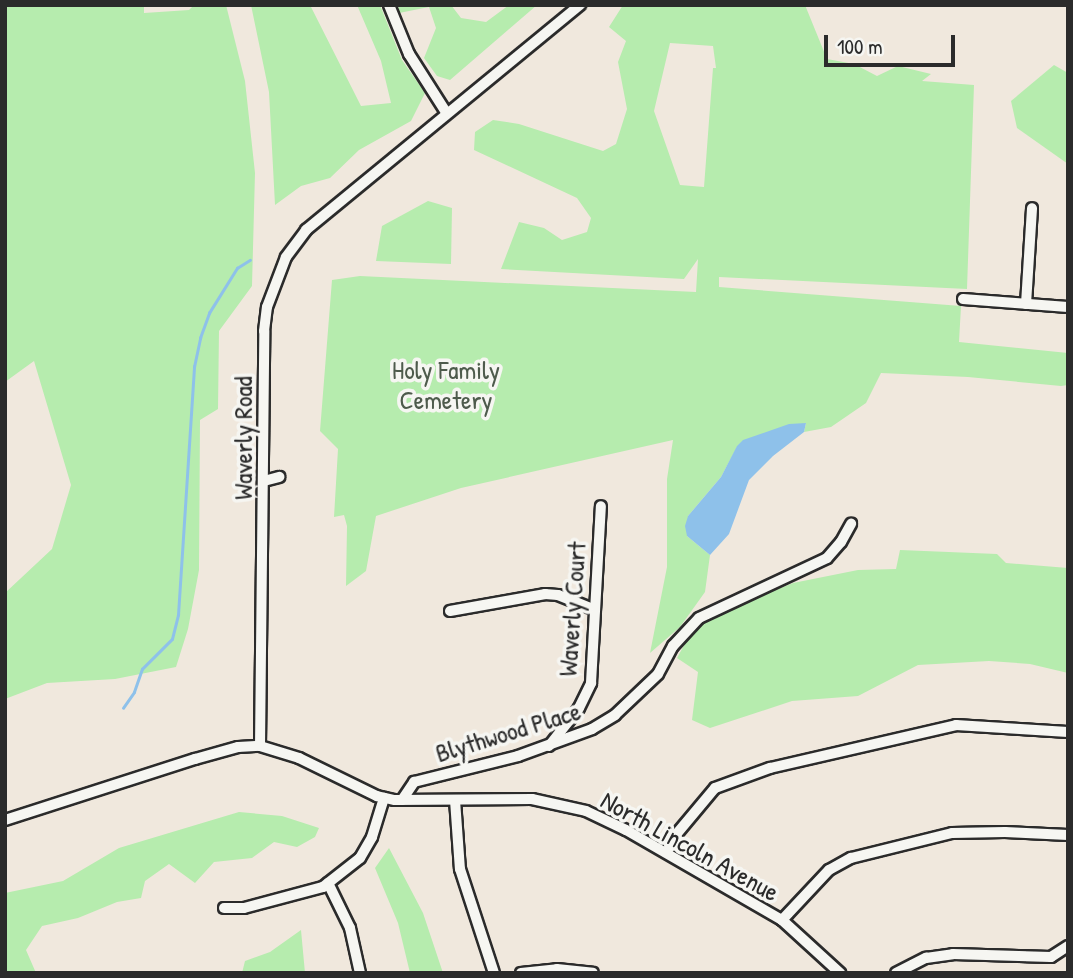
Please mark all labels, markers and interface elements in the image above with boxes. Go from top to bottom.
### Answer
scale bar [828,21,959,65]
text: 100 m [837,32,883,61]
park label: Holy Family Cemetery [392,354,500,416]
street label: Waverly Road [227,376,259,500]
street label: Waverly Court [552,541,592,677]
street label: Blythwood Place [432,695,584,769]
street label: North Lincoln Avenue [596,784,784,908]

